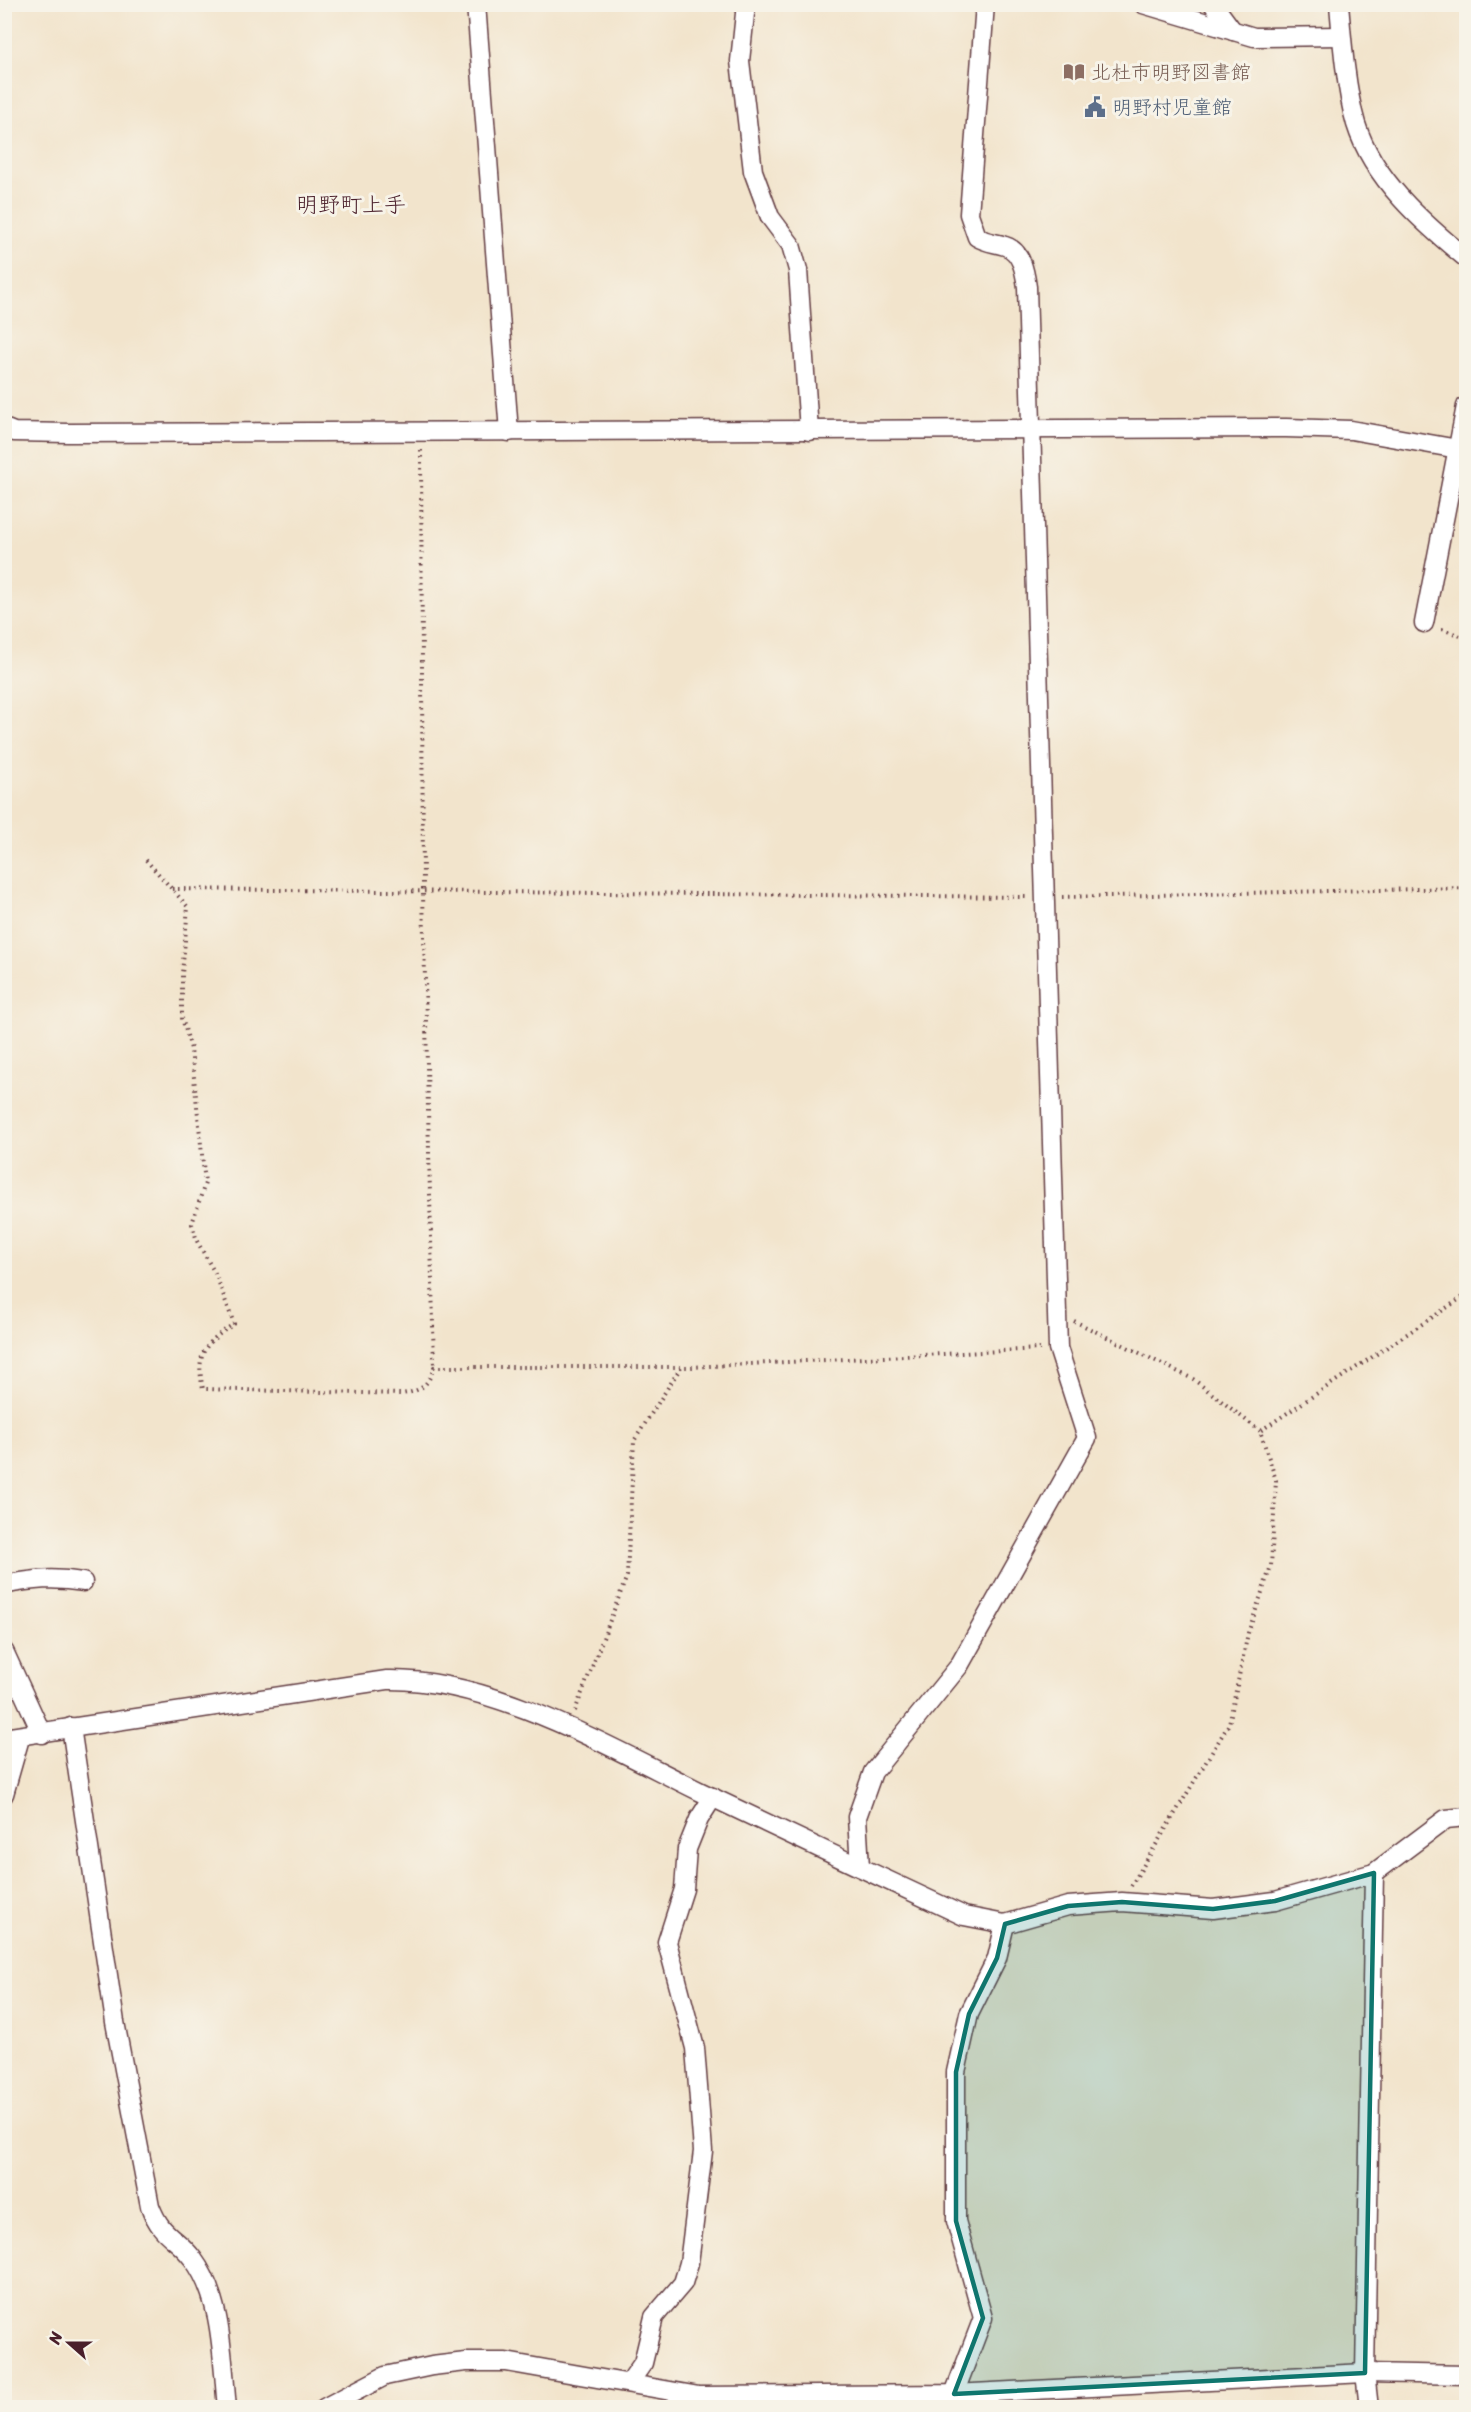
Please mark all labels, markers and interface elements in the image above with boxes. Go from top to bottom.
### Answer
place label: 北杜市明野図書館 [1091,55,1251,90]
library icon: 北杜市明野図書館 [1062,60,1086,84]
place label: 明野村児童館 [1112,90,1232,125]
public building icon: 明野村児童館 [1083,95,1107,119]
district label: 明野町上手 [296,185,406,224]
north arrow [39,2313,99,2373]
text: N [40,2327,71,2349]

